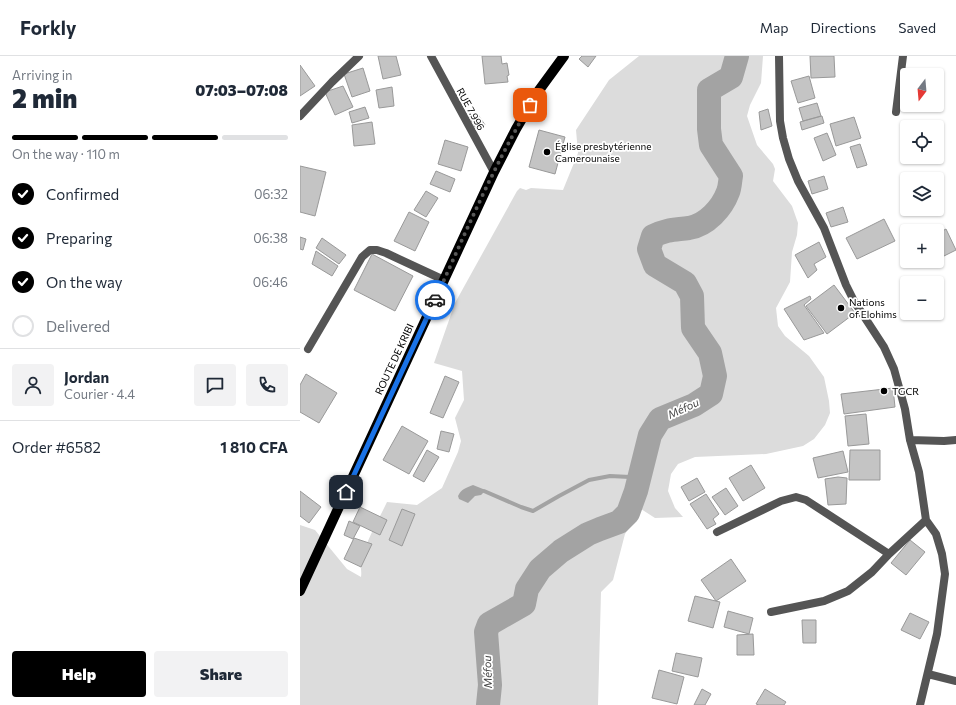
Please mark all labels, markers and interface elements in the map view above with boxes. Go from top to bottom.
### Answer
text: Forkly [20,16,76,39]
text: Map [760,19,789,36]
text: Directions [811,19,876,36]
text: Saved [898,19,936,36]
text: Arriving in [12,67,72,83]
north arrow [900,68,944,112]
map controls [900,68,944,320]
text: 07:03–07:08 [195,81,288,99]
text: 2 min [12,82,77,113]
street label: RUE 7.996 [454,86,488,132]
pin [513,88,547,122]
icon: bag [519,94,541,116]
button: locate [900,120,944,164]
place label: Église presbytérienne Camerounaise [555,140,652,164]
text: On the way · 110 m [12,146,120,162]
marker: Église presbytérienne Camerounaise [542,147,552,157]
button: layers [900,172,944,216]
icon: check [12,183,34,205]
text: Confirmed [46,185,119,203]
text: 06:32 [254,186,288,202]
button: + [900,224,944,268]
icon: check [12,227,34,249]
text: Preparing [46,229,112,247]
text: 06:38 [253,230,288,246]
icon: check [12,271,34,293]
text: On the way [46,273,123,291]
text: 06:46 [253,274,288,290]
button: − [900,276,944,320]
courier [415,280,455,320]
icon: car [424,289,446,311]
place label: Nations of Elohims [849,296,897,320]
marker: Nations of Elohims [836,303,846,313]
text: Delivered [46,317,110,335]
street label: ROUTE DE KRIBI [372,322,416,396]
button: person [12,364,54,406]
button: chat [194,364,236,406]
button: phone [246,364,288,406]
text: Jordan [64,368,109,386]
place label: TGCR [892,385,919,397]
text: Courier · 4.4 [64,386,135,402]
marker: TGCR [879,386,889,396]
water label: Méfou [665,395,701,421]
text: Order #6582 [12,438,101,456]
text: 1 810 CFA [220,438,288,456]
pin [329,475,363,509]
icon: home [335,481,357,503]
button: Help [12,651,146,697]
button: Share [154,651,288,697]
water label: Méfou [480,655,494,689]

